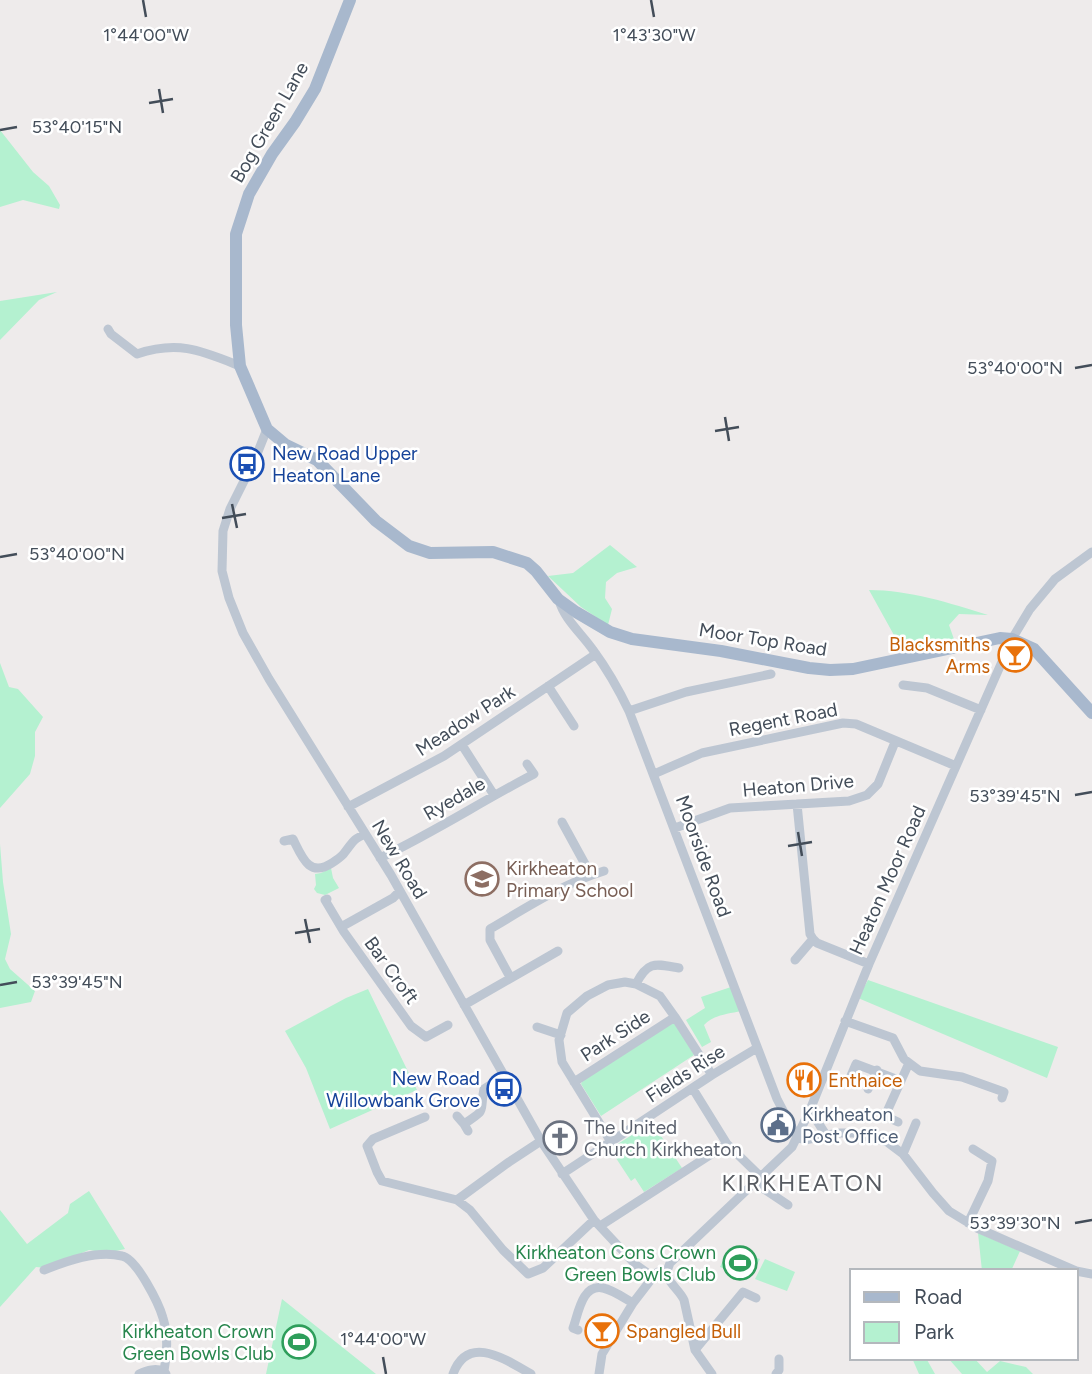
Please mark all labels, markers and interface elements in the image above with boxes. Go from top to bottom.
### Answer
text: 1°44'00"W [103,24,190,46]
text: 1°43'30"W [612,24,696,46]
street label: Bog Green Lane [225,58,313,187]
text: 53°40'15"N [32,116,122,138]
text: 53°40'00"N [967,357,1063,379]
place label: New Road Upper Heaton Lane [272,442,418,487]
bus stop icon: New Road Upper Heaton Lane [228,445,266,483]
text: 53°40'00"N [29,543,125,565]
street label: Moor Top Road [697,618,829,661]
place label: Blacksmiths Arms [889,633,990,678]
bar icon: Blacksmiths Arms [996,636,1034,674]
street label: Meadow Park [411,679,520,761]
street label: Regent Road [727,698,839,741]
street label: Heaton Drive [741,769,855,802]
street label: Ryedale [419,772,489,825]
text: 53°39'45"N [969,785,1061,807]
street label: Moorside Road [671,792,736,920]
street label: Heaton Moor Road [844,802,931,958]
street label: New Road [367,816,432,903]
place label: Kirkheaton Primary School [506,857,634,902]
school or university icon: Kirkheaton Primary School [463,860,501,898]
street label: Bar Croft [359,932,424,1009]
text: 53°39'45"N [31,971,123,993]
street label: Park Side [576,1004,654,1066]
street label: Fields Rise [641,1039,729,1107]
restaurant icon: Enthaice [785,1061,823,1099]
place label: New Road Willowbank Grove [326,1067,480,1112]
place label: Enthaice [828,1069,902,1092]
bus stop icon: New Road Willowbank Grove [485,1070,523,1108]
place label: Kirkheaton Post Office [802,1103,898,1148]
public building icon: Kirkheaton Post Office [759,1106,797,1144]
place label: The United Church Kirkheaton [584,1116,742,1161]
church icon: The United Church Kirkheaton [541,1119,579,1157]
district label: KIRKHEATON [721,1169,885,1197]
text: 53°39'30"N [969,1212,1061,1234]
place label: Kirkheaton Cons Crown Green Bowls Club [515,1241,716,1286]
sports icon: Kirkheaton Cons Crown Green Bowls Club [721,1244,759,1282]
legend [850,1269,1078,1360]
text: Road [914,1284,962,1309]
bar icon: Spangled Bull [583,1312,621,1350]
text: Park [914,1319,955,1344]
place label: Kirkheaton Crown Green Bowls Club [122,1320,274,1365]
place label: Spangled Bull [626,1320,741,1343]
sports icon: Kirkheaton Crown Green Bowls Club [280,1323,318,1361]
text: 1°44'00"W [340,1328,427,1350]

